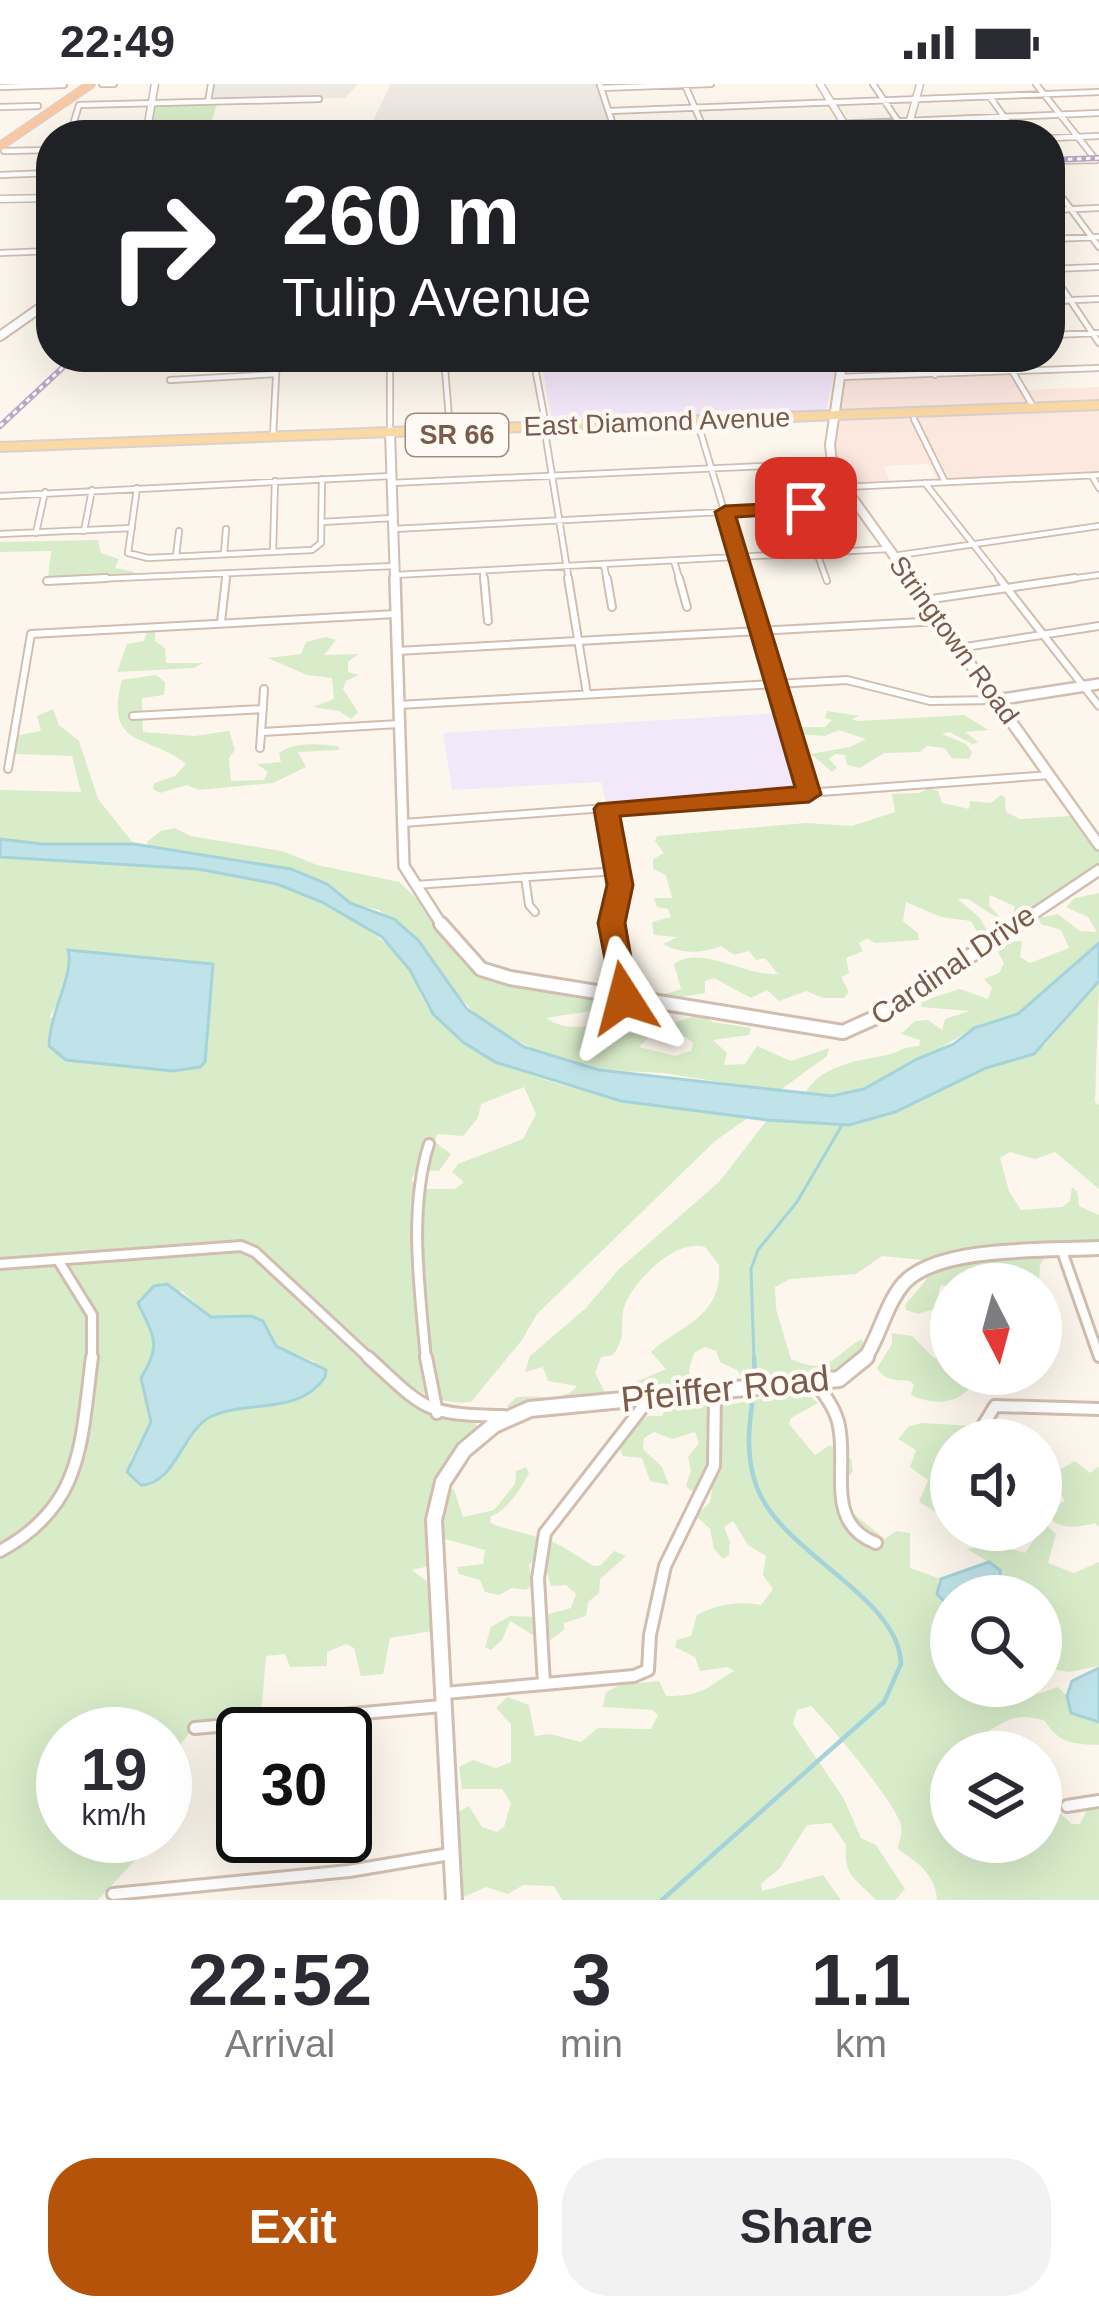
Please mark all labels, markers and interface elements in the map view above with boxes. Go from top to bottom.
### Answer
text: 22:49 [60,16,175,67]
icon: right [84,168,240,324]
text: 260 m [282,168,520,262]
text: Tulip Avenue [282,267,591,327]
street label: East Diamond Avenue [523,402,791,442]
road number: SR 66 [406,414,508,456]
pin [755,457,857,559]
icon: arrive [773,475,839,541]
street label: Stringtown Road [883,550,1025,730]
street label: Cardinal Drive [865,898,1041,1031]
position arrow [561,935,687,1061]
north arrow [930,1263,1062,1395]
map controls [930,1263,1062,1863]
street label: Pfeiffer Road [619,1357,831,1420]
button: sound [930,1419,1062,1551]
button: search [930,1575,1062,1707]
speed limit sign: 30 [216,1707,372,1863]
button: layers [930,1731,1062,1863]
text: 19 [81,1736,147,1803]
text: km/h [81,1798,147,1831]
text: 22:52 [188,1940,372,2020]
text: 3 [571,1940,612,2020]
text: 1.1 [811,1940,911,2020]
text: Arrival [225,2022,335,2065]
text: min [560,2022,623,2065]
text: km [835,2022,887,2065]
button: Exit [48,2158,538,2296]
button: Share [562,2158,1051,2296]

